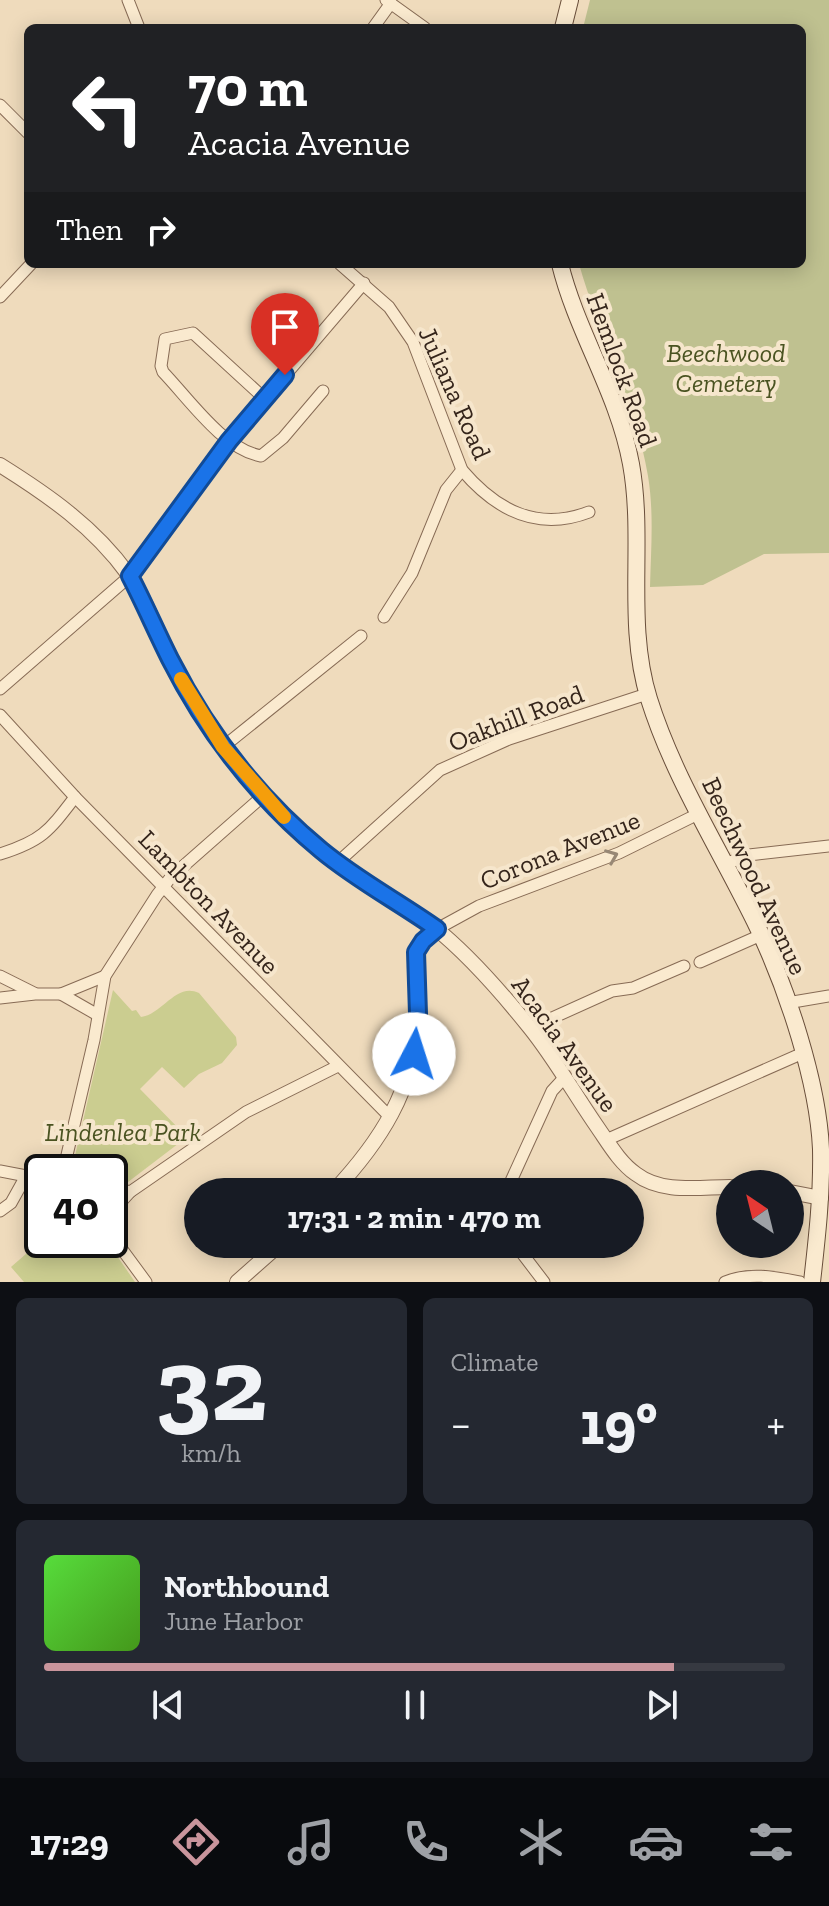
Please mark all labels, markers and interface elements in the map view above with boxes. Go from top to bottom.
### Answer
text: 70 m [188,53,308,120]
icon: left [56,56,160,160]
text: Acacia Avenue [188,121,410,164]
icon: right [139,208,183,252]
text: Then [56,212,123,248]
street label: Hemlock Road [579,289,665,451]
pin [251,293,319,375]
icon: arrive [263,305,307,349]
street label: Juliana Road [412,322,498,464]
park label: Beechwood Cemetery [667,337,785,399]
street label: Oakhill Road [444,678,588,758]
street label: Beechwood Avenue [695,772,815,980]
street label: Corona Avenue [475,803,645,897]
street label: Lambton Avenue [132,823,286,981]
one-way arrow [604,849,618,866]
street label: Acacia Avenue [505,970,625,1118]
position arrow [372,1012,456,1096]
park label: Lindenlea Park [45,1116,201,1148]
speed limit sign: 40 [24,1154,128,1258]
north arrow [716,1170,804,1258]
map controls [716,1170,804,1258]
text: 17:31 · 2 min · 470 m [287,1200,541,1236]
text: 32 [156,1322,267,1447]
text: Climate [451,1346,538,1378]
text: 19° [580,1387,658,1459]
text: − [451,1397,471,1450]
text: + [766,1397,785,1450]
text: km/h [182,1437,241,1469]
text: Northbound [164,1569,329,1605]
text: June Harbor [164,1605,304,1637]
icon: previous [146,1683,190,1727]
icon: pause [393,1683,437,1727]
icon: next [640,1683,684,1727]
icon: directions [168,1814,224,1870]
icon: music [283,1814,339,1870]
icon: phone [398,1814,454,1870]
icon: climate [513,1814,569,1870]
icon: car [628,1814,684,1870]
icon: filters [743,1814,799,1870]
text: 17:29 [30,1821,109,1864]

